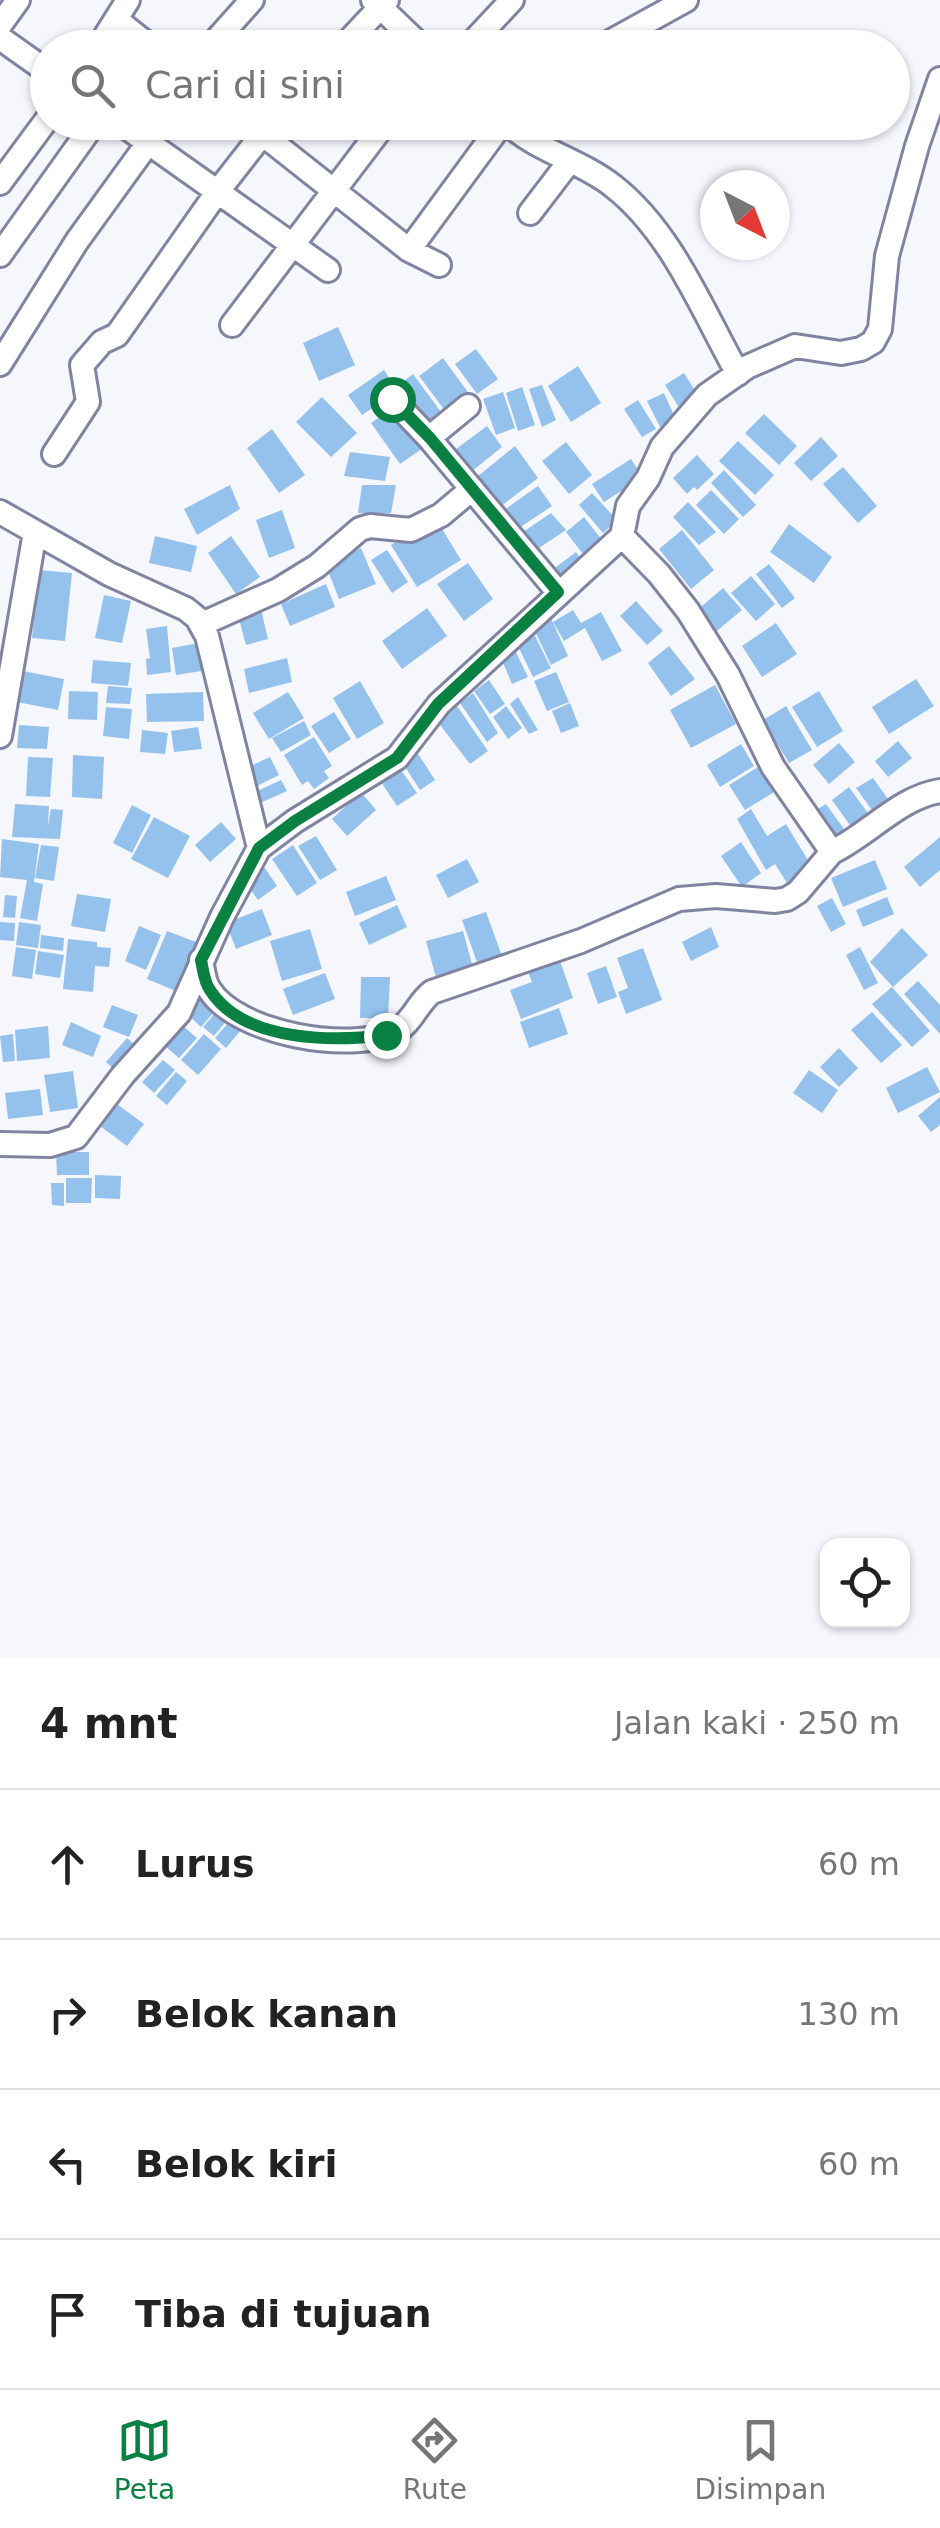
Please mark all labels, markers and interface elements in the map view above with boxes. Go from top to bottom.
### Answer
search box [30,30,910,140]
icon: search [65,58,120,113]
text: Cari di sini [145,63,345,107]
north arrow [700,170,790,260]
route start [370,377,416,423]
route end [364,1013,410,1059]
map controls [820,1538,910,1628]
button: locate [820,1538,910,1628]
text: 4 mnt [40,1699,178,1748]
text: Jalan kaki · 250 m [614,1704,900,1742]
icon: ahead [40,1837,95,1892]
text: Lurus [135,1842,255,1886]
text: 60 m [818,1845,900,1883]
icon: right [40,1987,95,2042]
text: Belok kanan [135,1992,398,2036]
text: 130 m [798,1995,900,2033]
icon: left [40,2137,95,2192]
text: Belok kiri [135,2142,337,2186]
text: 60 m [818,2145,900,2183]
icon: arrive [40,2287,95,2342]
text: Tiba di tujuan [135,2292,431,2336]
tab: Peta [114,2413,175,2506]
tab: Rute [403,2413,467,2506]
tab: Disimpan [695,2413,826,2506]

